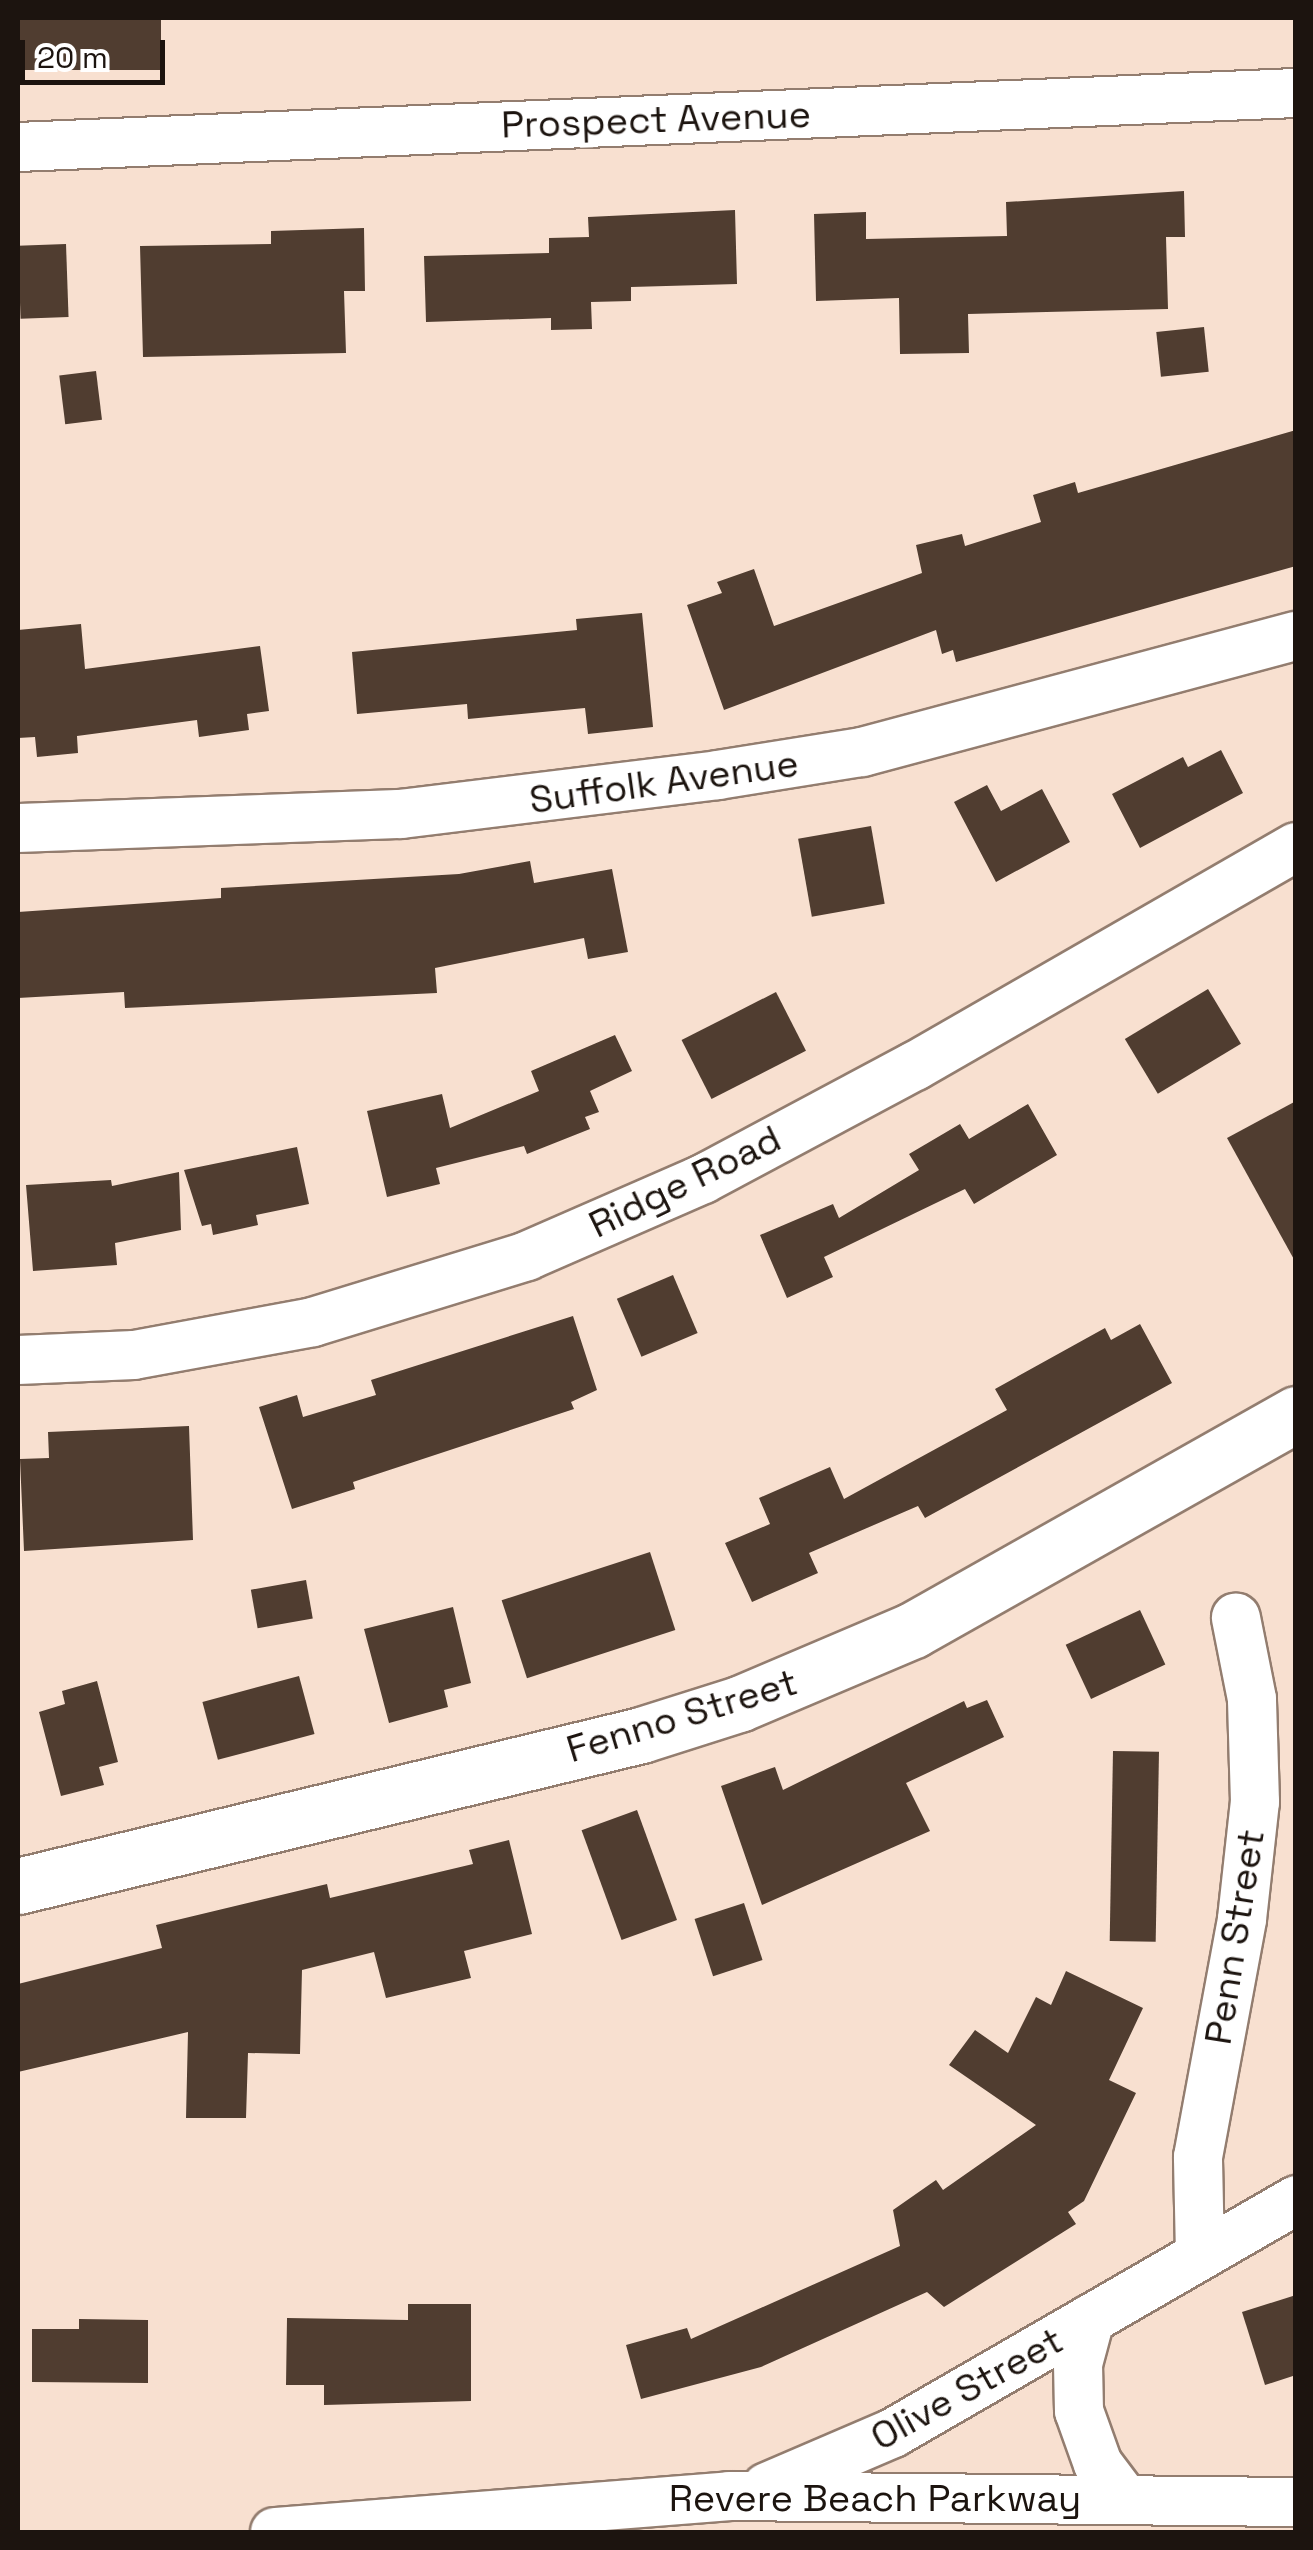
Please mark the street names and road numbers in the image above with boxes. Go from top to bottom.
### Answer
street label: Prospect Avenue [500,92,812,148]
street label: Suffolk Avenue [526,741,802,823]
street label: Ridge Road [582,1116,788,1248]
street label: Fenno Street [561,1659,803,1773]
street label: Penn Street [1195,1826,1275,2048]
street label: Olive Street [863,2318,1071,2460]
street label: Revere Beach Parkway [669,2476,1081,2522]

